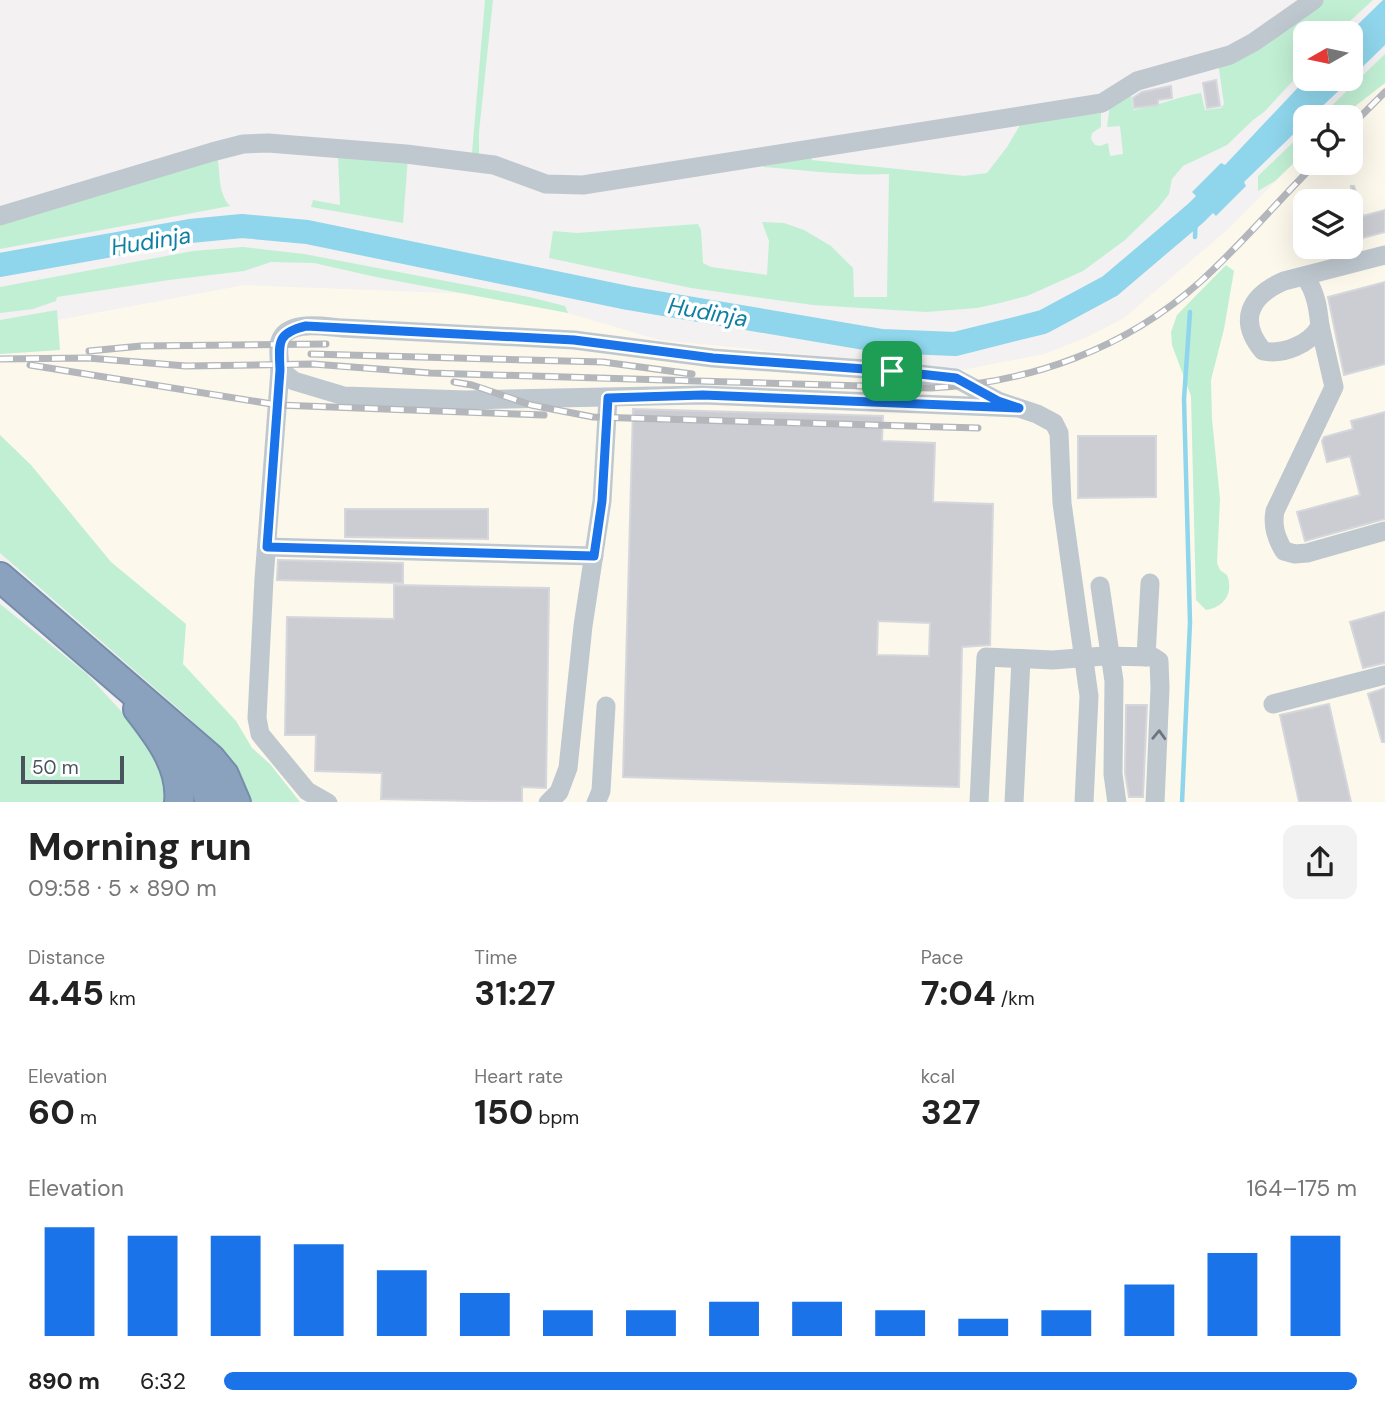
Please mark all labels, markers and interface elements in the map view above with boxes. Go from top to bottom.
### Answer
north arrow [1293,21,1363,91]
map controls [1293,21,1363,259]
button: locate [1293,105,1363,175]
button: layers [1293,189,1363,259]
water label: Hudinja [109,220,193,262]
water label: Hudinja [666,290,750,334]
pin [862,341,922,401]
icon: arrive [873,352,911,390]
one-way arrow [1151,729,1166,740]
scale bar [21,754,124,785]
text: 50 m [32,755,79,780]
text: Morning run [28,822,252,872]
button: share [1283,825,1357,899]
text: 09:58 · 5 × 890 m [28,873,217,903]
text: Distance [28,945,105,970]
text: Time [474,945,517,970]
text: Pace [921,945,963,970]
text: 4.45 [28,970,104,1016]
text: 31:27 [474,970,556,1016]
text: 7:04 [921,970,996,1016]
text: km [104,986,136,1011]
text: /km [996,986,1035,1011]
text: Elevation [28,1064,107,1089]
text: Heart rate [474,1064,563,1089]
text: kcal [921,1064,955,1089]
text: 60 [28,1089,75,1135]
text: 150 [474,1089,533,1135]
text: 327 [921,1089,981,1135]
text: m [75,1105,97,1130]
text: bpm [533,1105,579,1130]
text: Elevation [28,1173,124,1203]
text: 164–175 m [1247,1173,1357,1203]
text: 890 m [28,1366,100,1396]
text: 6:32 [140,1366,186,1396]

